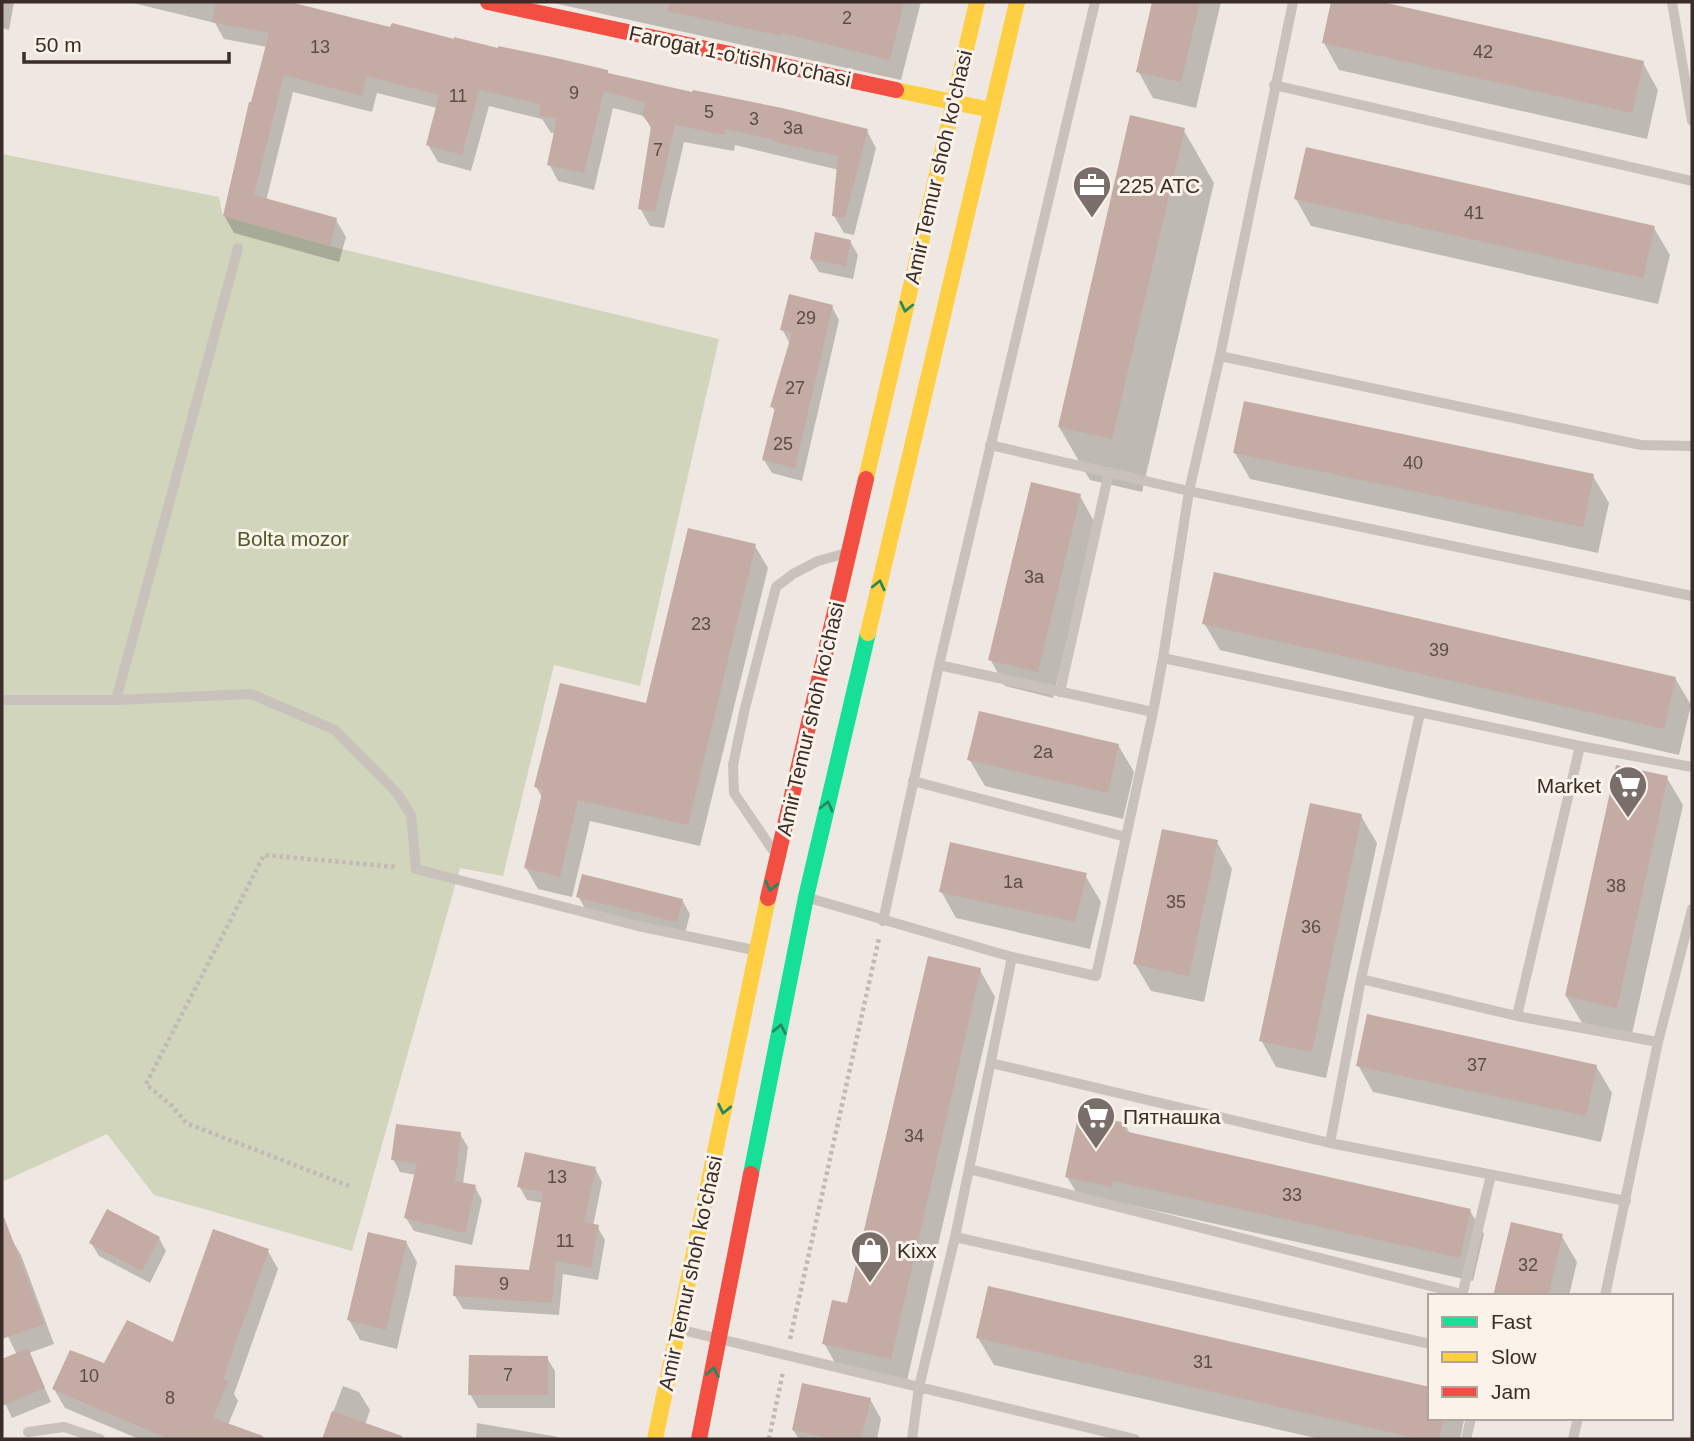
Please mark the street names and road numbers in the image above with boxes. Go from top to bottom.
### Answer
street label: Farogat 1-o'tish ko'chasi [627,21,853,91]
street label: Amir Temur shoh ko'chasi [900,48,976,286]
street label: Amir Temur shoh ko'chasi [772,600,848,838]
street label: Amir Temur shoh ko'chasi [654,1154,726,1392]

